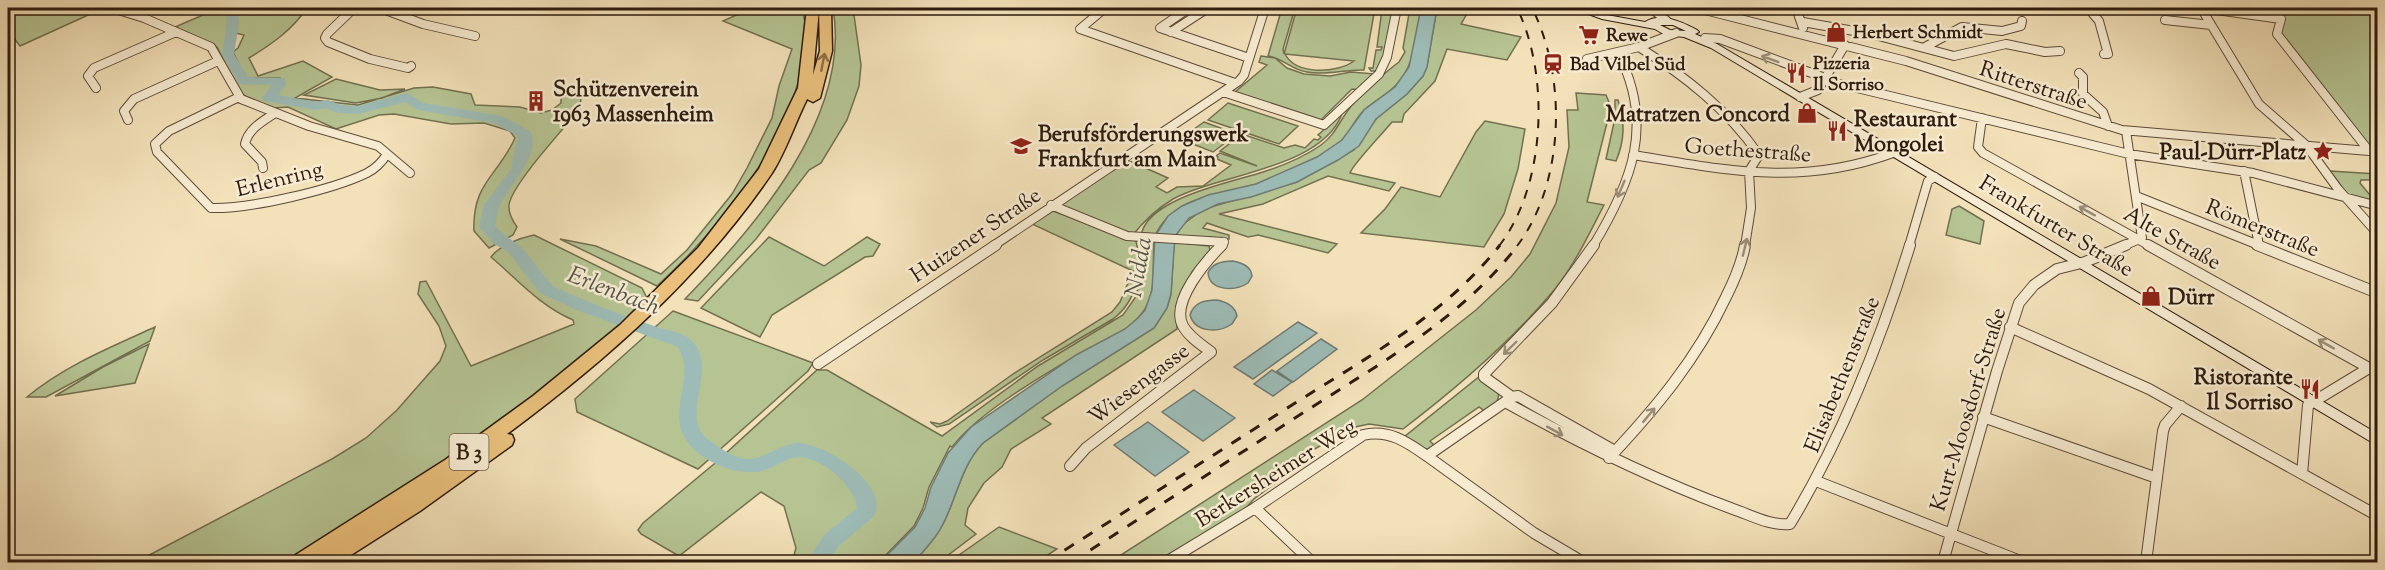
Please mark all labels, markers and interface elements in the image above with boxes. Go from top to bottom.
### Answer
shop icon: Herbert Schmidt [1824,20,1848,44]
place label: Herbert Schmidt [1853,21,1983,47]
supermarket icon: Rewe [1577,23,1601,47]
place label: Rewe [1606,24,1648,50]
station icon: Bad Vilbel Süd [1541,52,1565,76]
one-way arrow [1761,52,1780,63]
place label: Pizzeria Il Sorriso [1813,52,1884,99]
one-way arrow [818,53,829,72]
place label: Bad Vilbel Süd [1570,53,1686,79]
street label: Ritterstraße [1975,54,2091,119]
restaurant icon: Pizzeria Il Sorriso [1784,61,1808,85]
place label: Schützenverein 1963 Massenheim [553,75,715,132]
building icon: Schützenverein 1963 Massenheim [524,89,548,113]
place label: Matratzen Concord [1606,100,1791,132]
shop icon: Matratzen Concord [1795,101,1819,125]
place label: Restaurant Mongolei [1854,105,1957,162]
restaurant icon: Restaurant Mongolei [1825,119,1849,143]
place label: Berufsförderungswerk Frankfurt am Main [1038,120,1248,177]
street label: Goethestraße [1683,132,1812,172]
school or university icon: Berufsförderungswerk Frankfurt am Main [1009,134,1033,158]
place label: Paul-Dürr-Platz [2160,138,2307,170]
place icon: Paul-Dürr-Platz [2311,139,2335,163]
street label: Erlenring [233,155,327,207]
street label: Frankfurter Straße [1972,169,2139,286]
one-way arrow [1615,179,1626,198]
street label: Huizener Straße [905,181,1049,292]
street label: Römerstraße [2200,192,2324,267]
street label: Alte Straße [2117,200,2226,280]
one-way arrow [2079,205,2097,216]
water label: Nidda [1118,235,1162,300]
one-way arrow [1739,238,1751,257]
water label: Erlenbach [562,259,665,325]
place label: Dürr [2168,283,2215,315]
shop icon: Dürr [2139,284,2163,308]
street label: Elisabethenstraße [1798,292,1890,458]
street label: Kurt-Moosdorf-Straße [1924,304,2016,516]
street label: Wiesengasse [1082,337,1197,434]
one-way arrow [2318,338,2336,349]
one-way arrow [1503,341,1518,355]
place label: Ristorante Il Sorriso [2194,363,2293,420]
restaurant icon: Ristorante Il Sorriso [2298,377,2322,401]
one-way arrow [1643,407,1656,423]
street label: Berkersheimer Weg [1190,412,1364,537]
one-way arrow [1546,426,1564,437]
road number: B 3 [450,434,488,470]

